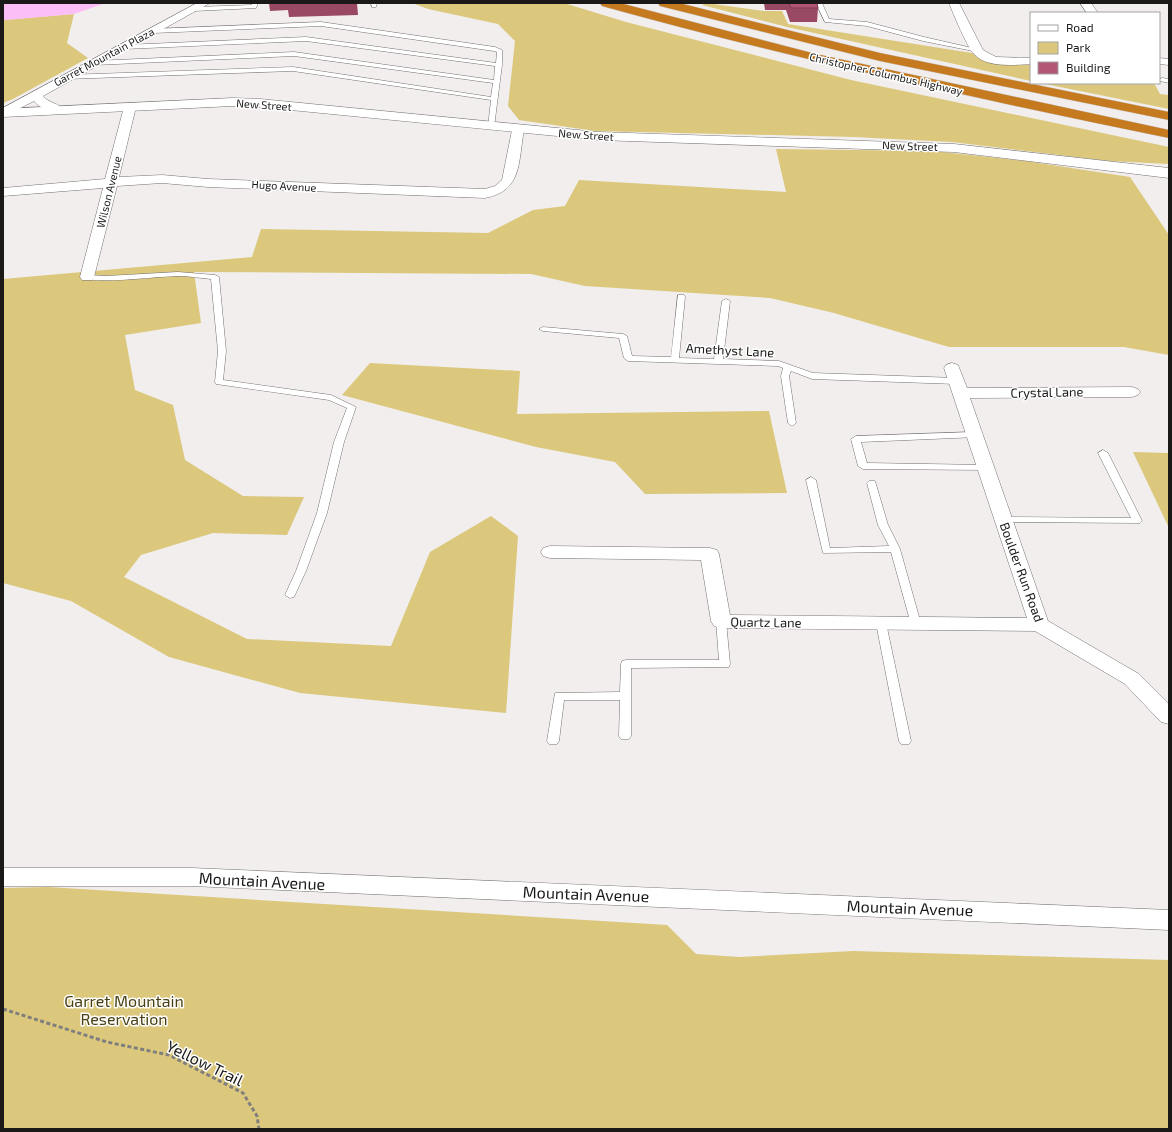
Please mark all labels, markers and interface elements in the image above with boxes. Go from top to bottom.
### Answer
legend [1030,12,1160,84]
text: Road [1066,20,1094,34]
street label: Garret Mountain Plaza [51,25,156,89]
text: Park [1066,40,1091,54]
street label: Christopher Columbus Highway [808,50,964,98]
text: Building [1066,60,1111,74]
street label: New Street [236,96,292,113]
street label: New Street [558,126,614,143]
street label: New Street [882,138,938,153]
street label: Wilson Avenue [93,154,124,229]
street label: Hugo Avenue [251,177,317,194]
street label: Amethyst Lane [685,340,775,360]
street label: Crystal Lane [1010,383,1084,401]
street label: Boulder Run Road [997,520,1047,624]
street label: Quartz Lane [730,613,802,631]
street label: Mountain Avenue [198,868,326,893]
street label: Mountain Avenue [522,882,650,905]
street label: Mountain Avenue [846,896,974,919]
park label: Garret Mountain Reservation [64,991,184,1028]
street label: Yellow Trail [164,1036,247,1089]

